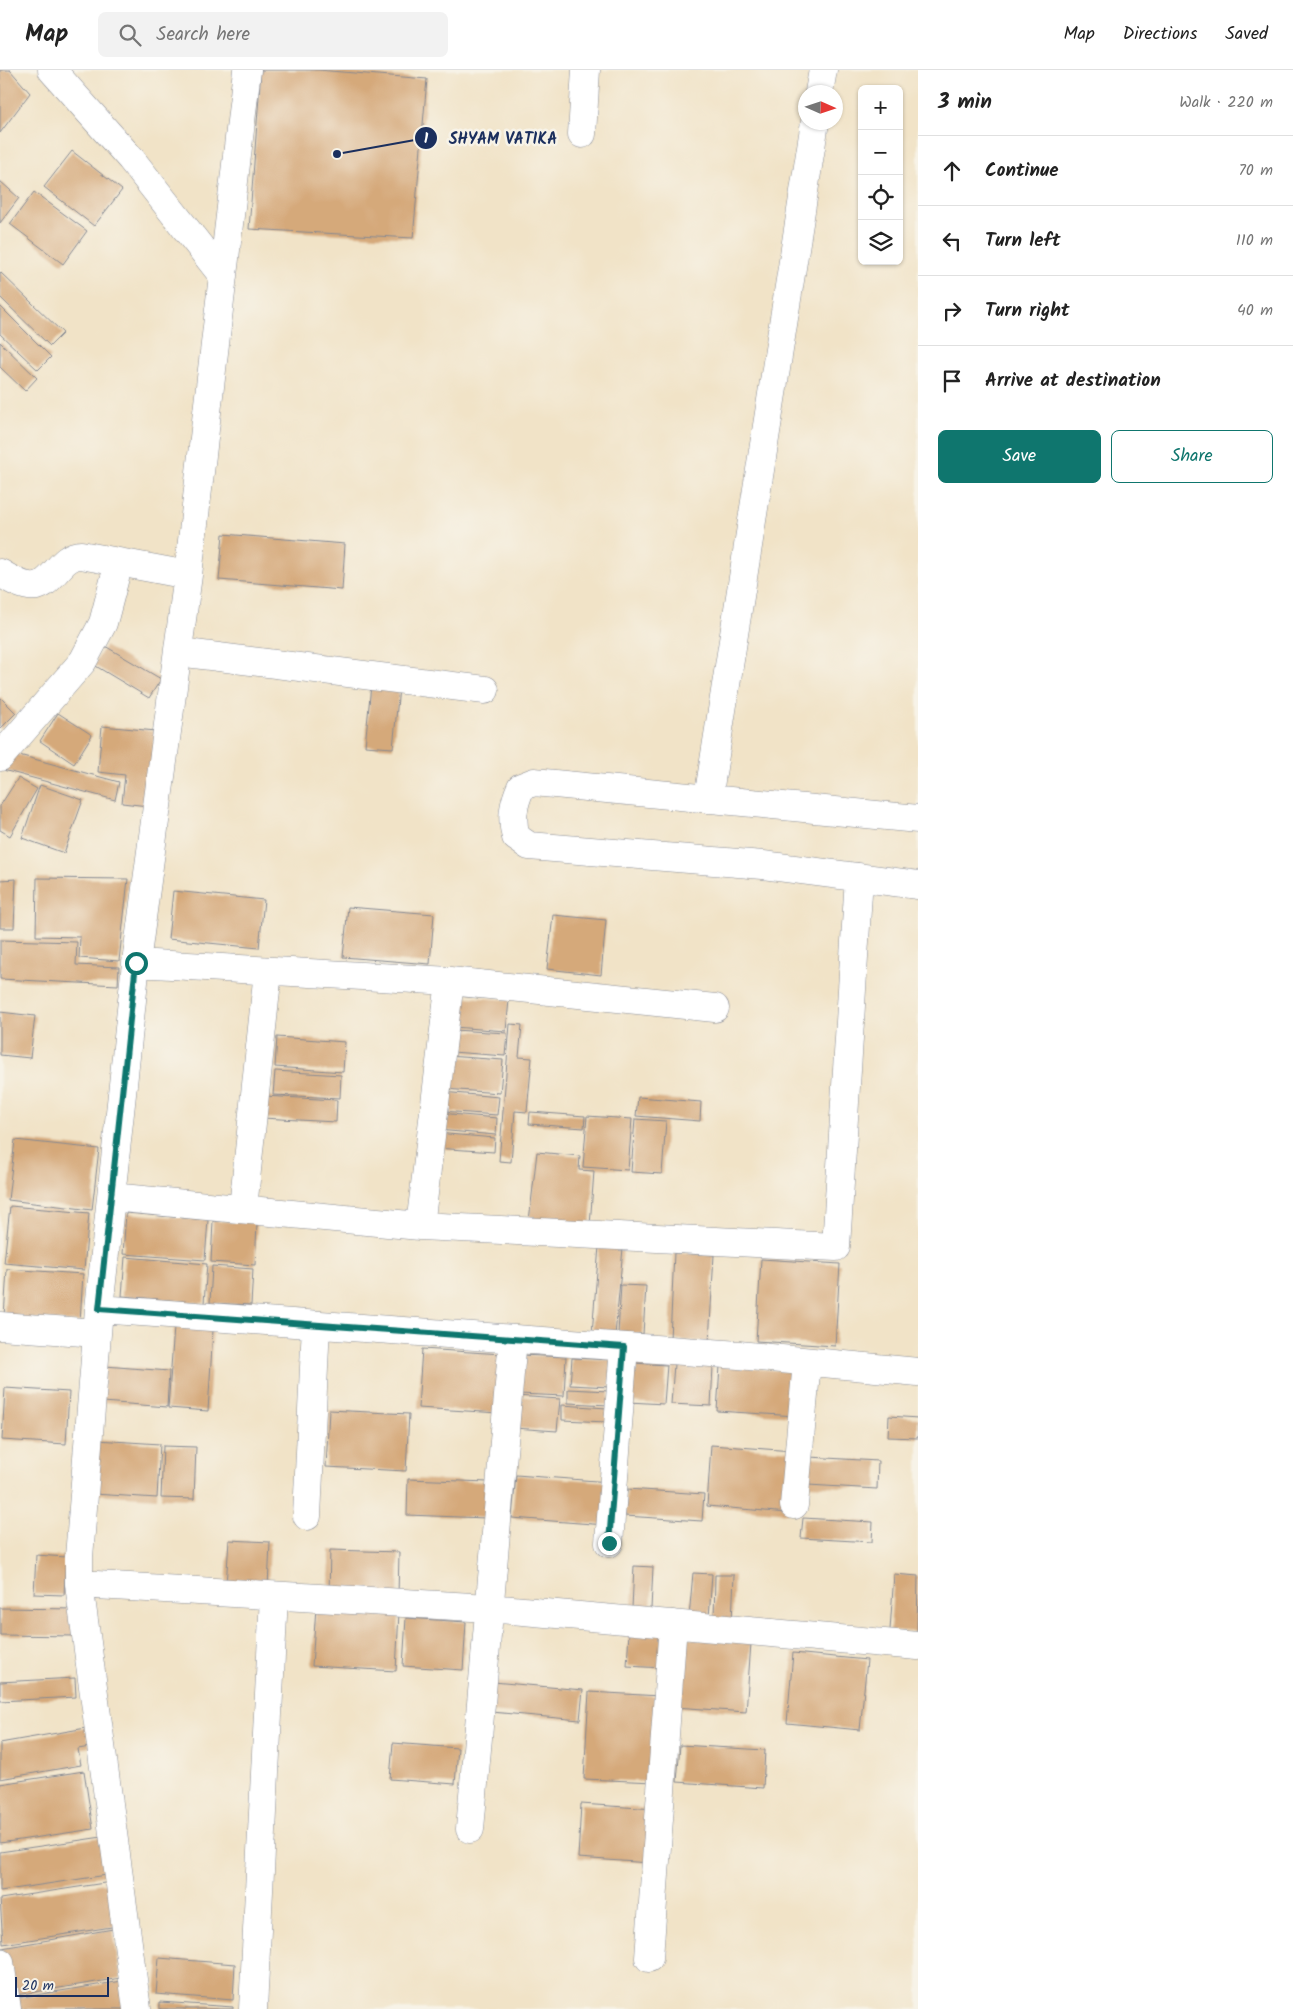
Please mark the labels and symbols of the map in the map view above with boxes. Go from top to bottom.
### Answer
north arrow [798,85,843,130]
callout: SHYAM VATIKA [414,123,567,154]
text: 1 [424,127,429,151]
text: SHYAM VATIKA [449,127,557,152]
route start [125,952,148,975]
route end [598,1532,621,1555]
scale bar [15,1974,109,1997]

